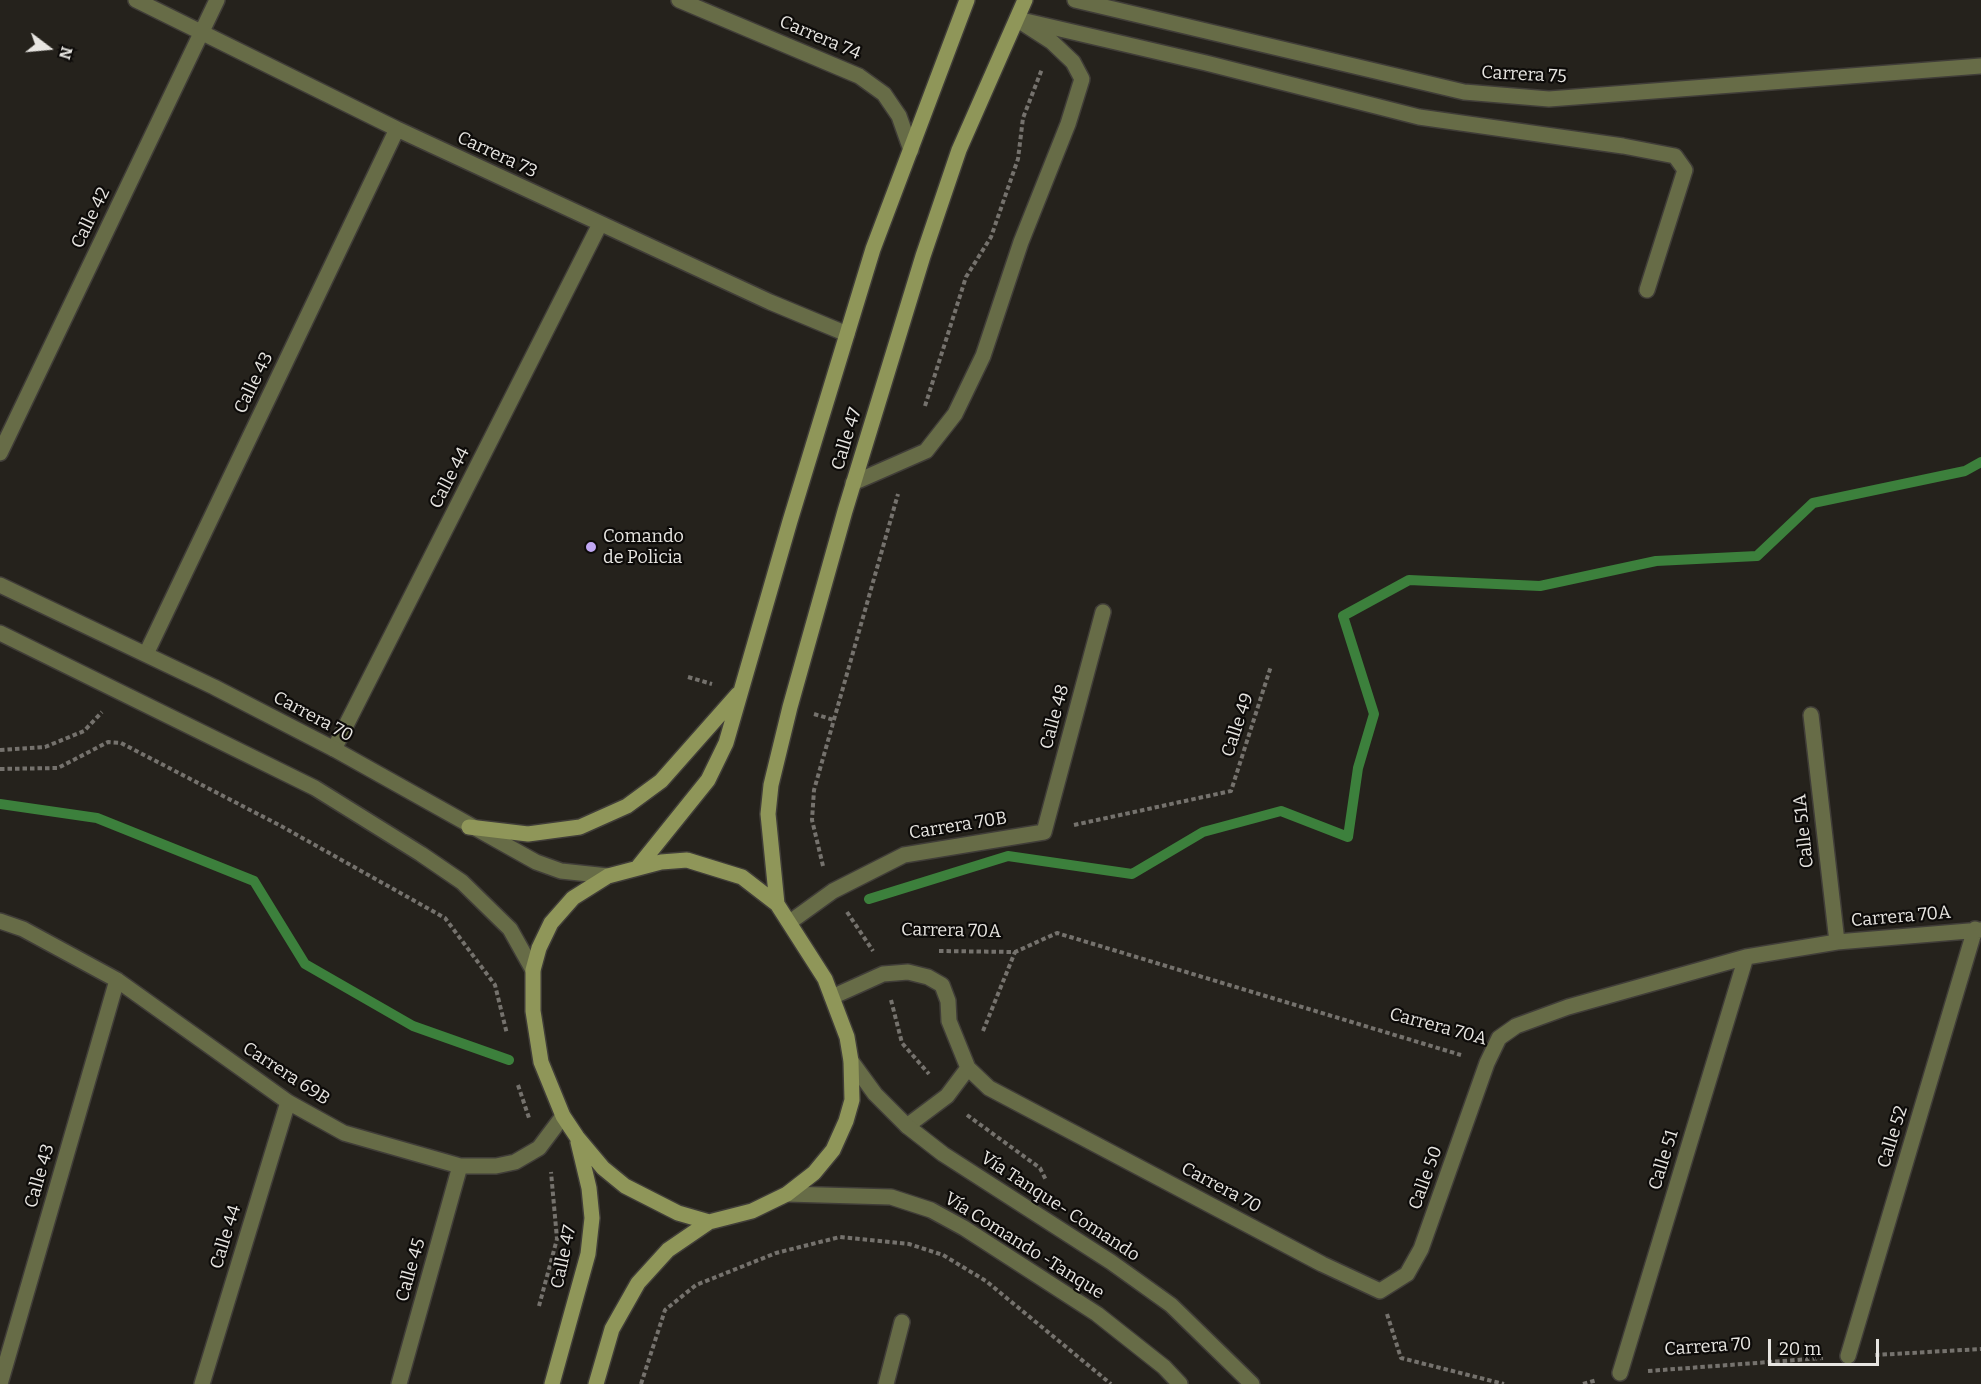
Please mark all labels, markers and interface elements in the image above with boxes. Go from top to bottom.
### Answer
street label: Carrera 74 [776,11,864,65]
north arrow [18,18,78,78]
text: N [55,45,77,62]
street label: Carrera 75 [1481,62,1567,88]
street label: Carrera 73 [453,127,541,183]
street label: Calle 42 [67,184,115,252]
street label: Calle 43 [230,349,278,417]
street label: Calle 47 [827,405,867,473]
street label: Calle 44 [425,444,475,512]
place label: Comando de Policia [603,526,684,568]
marker: Comando de Policia [584,540,598,554]
street label: Calle 48 [1036,682,1074,752]
street label: Carrera 70 [269,687,357,747]
street label: Calle 49 [1218,690,1258,760]
street label: Calle 51A [1789,793,1819,869]
street label: Carrera 70B [907,808,1009,844]
street label: Carrera 70A [1850,902,1952,932]
street label: Carrera 70A [901,919,1001,943]
street label: Carrera 70A [1387,1004,1489,1050]
street label: Carrera 69B [238,1038,334,1110]
street label: Calle 52 [1873,1103,1913,1171]
street label: Calle 51 [1645,1127,1683,1193]
street label: Calle 43 [21,1141,59,1211]
street label: Calle 50 [1405,1143,1447,1213]
street label: Vía Tanque- Comando [976,1147,1144,1267]
street label: Carrera 70 [1177,1158,1265,1218]
street label: Vía Comando -Tanque [940,1188,1108,1304]
street label: Calle 44 [206,1202,246,1272]
street label: Calle 47 [547,1223,581,1291]
street label: Calle 45 [392,1236,430,1304]
scale bar [1771,1327,1882,1365]
street label: Carrera 70 [1664,1333,1752,1361]
text: 20 m [1779,1338,1821,1360]

